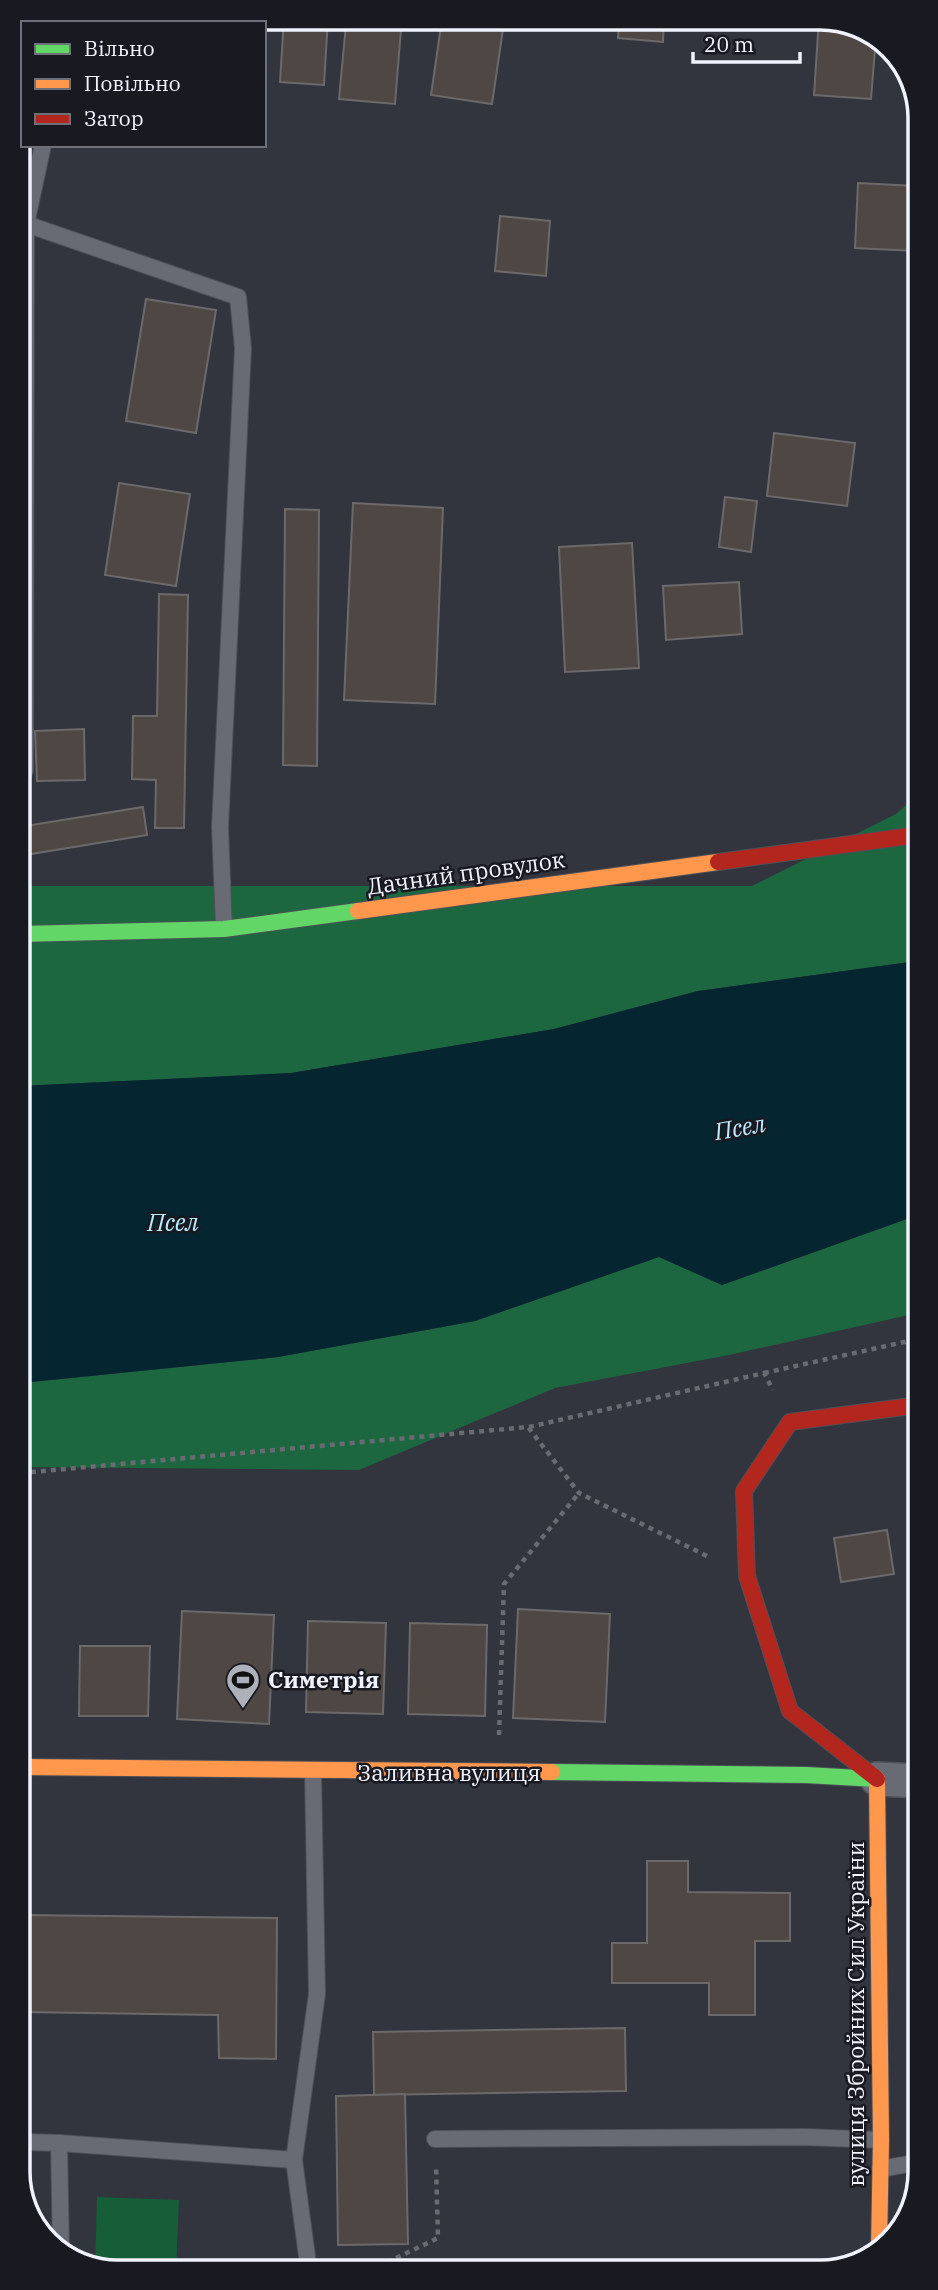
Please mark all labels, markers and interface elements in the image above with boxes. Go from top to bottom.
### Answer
legend [21,21,266,147]
scale bar [693,21,800,65]
text: 20 m [704,30,754,58]
text: Вільно [84,34,155,62]
text: Повільно [84,69,181,97]
text: Затор [84,104,144,132]
street label: Дачний провулок [365,843,567,901]
water label: Псел [711,1107,768,1147]
water label: Псел [146,1206,199,1238]
sports icon: Симетрія [224,1661,262,1710]
place label: Симетрія [268,1664,379,1694]
street label: Заливна вулиця [357,1757,541,1787]
street label: вулиця Збройних Сил України [840,1841,870,2187]

